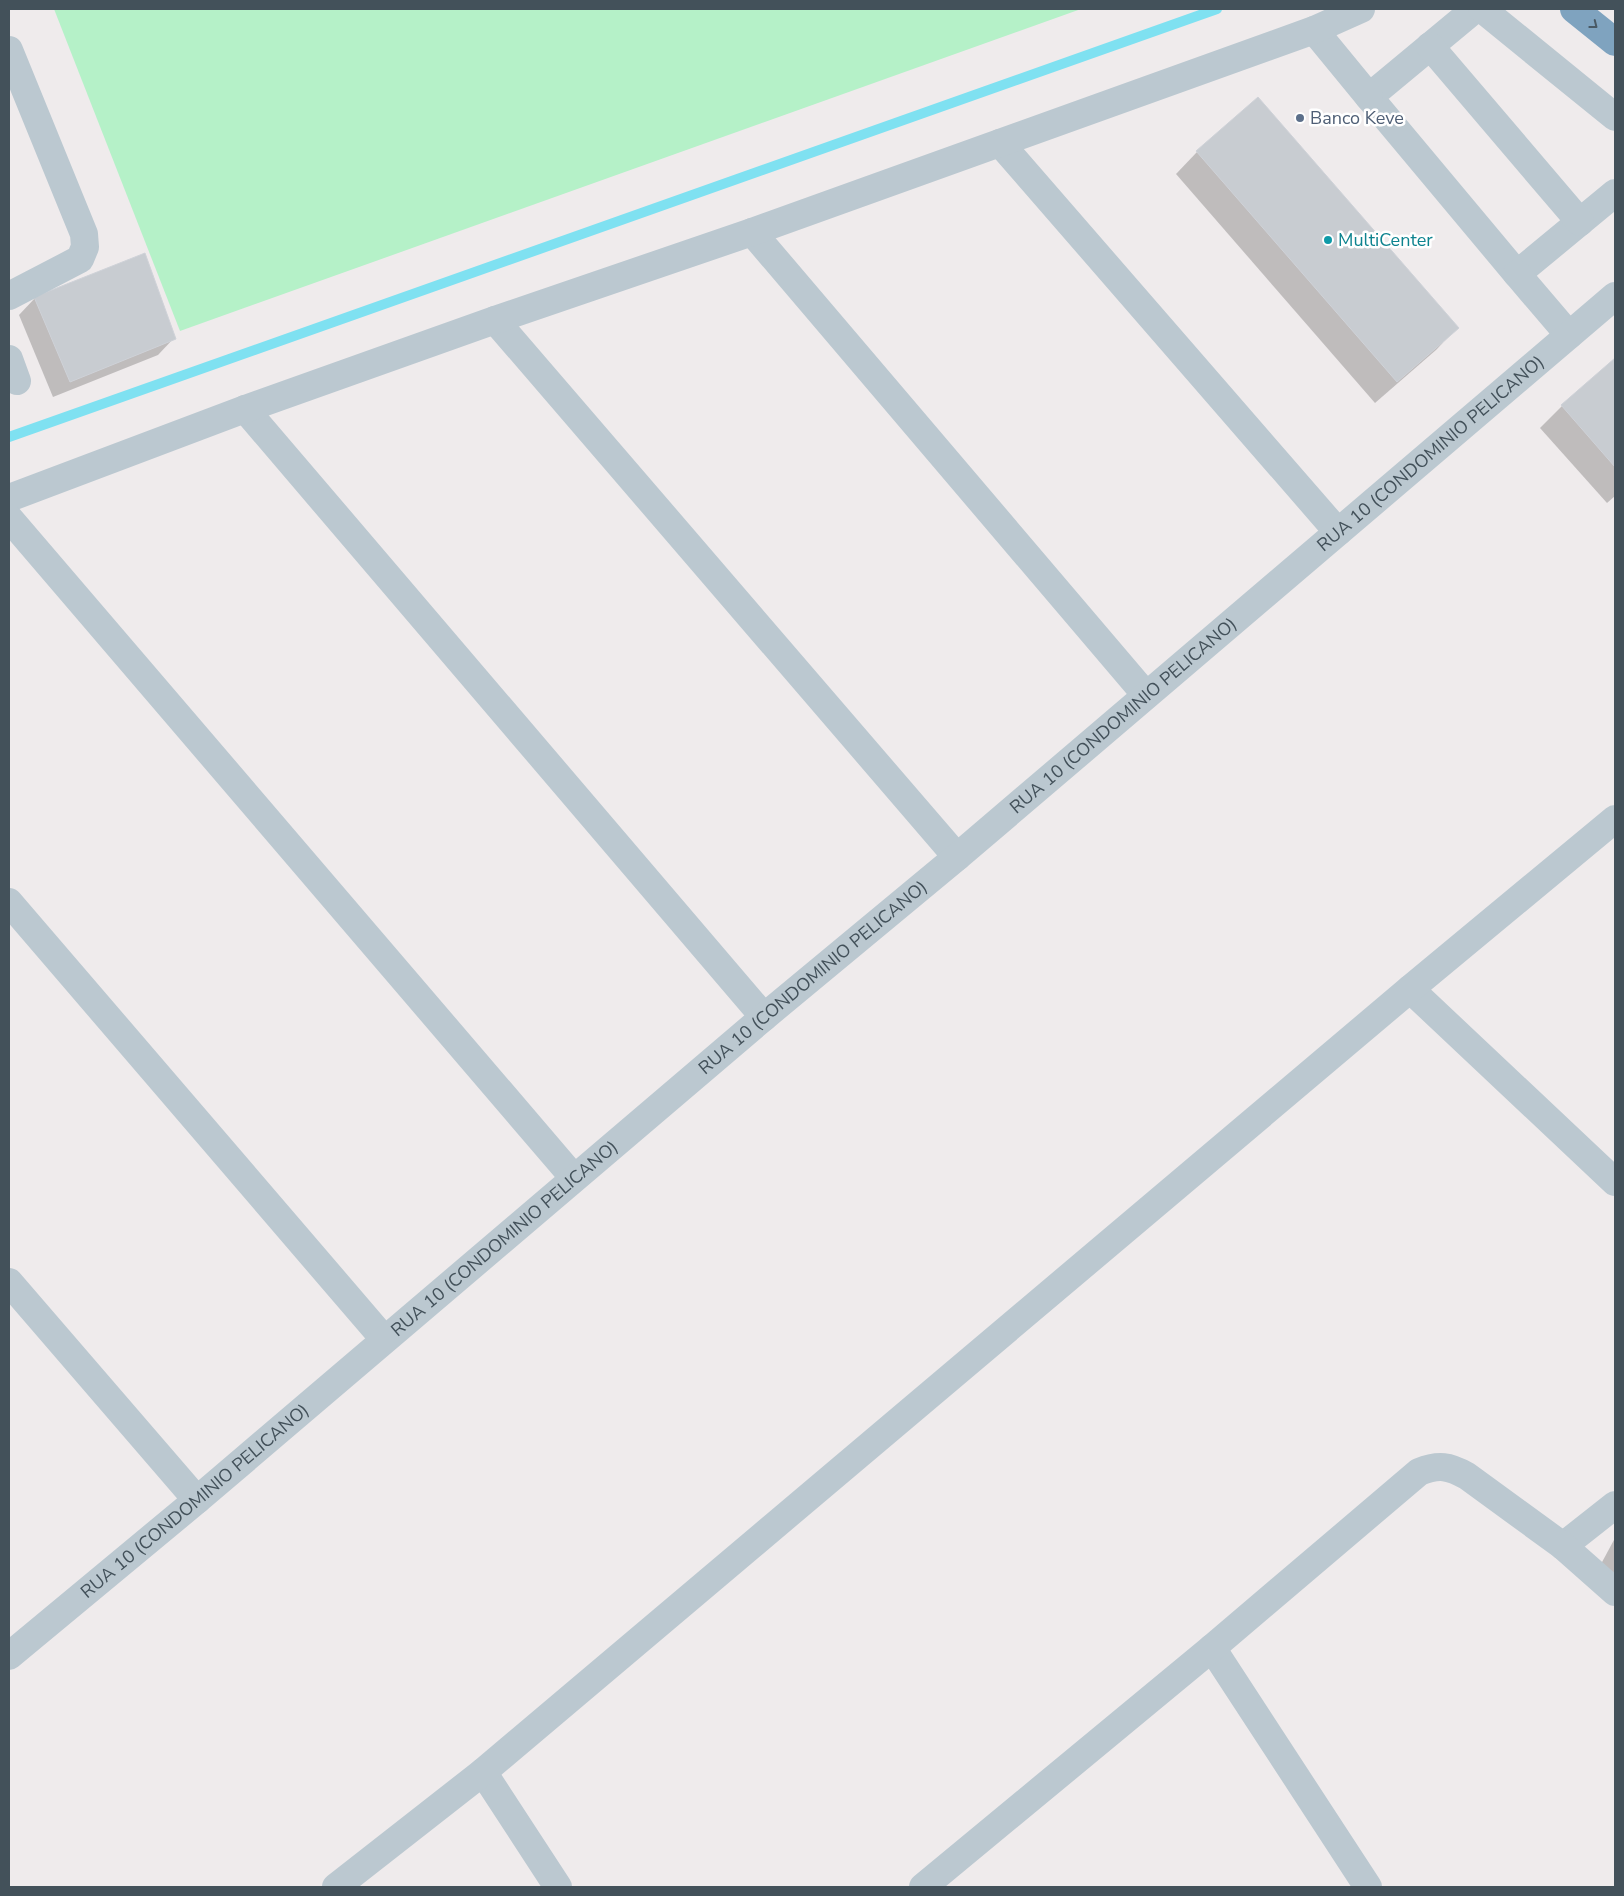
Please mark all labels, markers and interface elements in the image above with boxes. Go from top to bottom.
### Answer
one-way arrow [1589,20,1598,29]
place label: Banco Keve [1310,106,1404,130]
marker: Banco Keve [1294,112,1306,124]
place label: MultiCenter [1338,228,1433,252]
marker: MultiCenter [1322,234,1334,246]
street label: RUA 10 (CONDOMINIO PELICANO) [1312,350,1549,557]
street label: RUA 10 (CONDOMINIO PELICANO) [1005,612,1242,819]
street label: RUA 10 (CONDOMINIO PELICANO) [693,875,932,1080]
street label: RUA 10 (CONDOMINIO PELICANO) [386,1135,623,1342]
street label: RUA 10 (CONDOMINIO PELICANO) [76,1398,314,1604]

